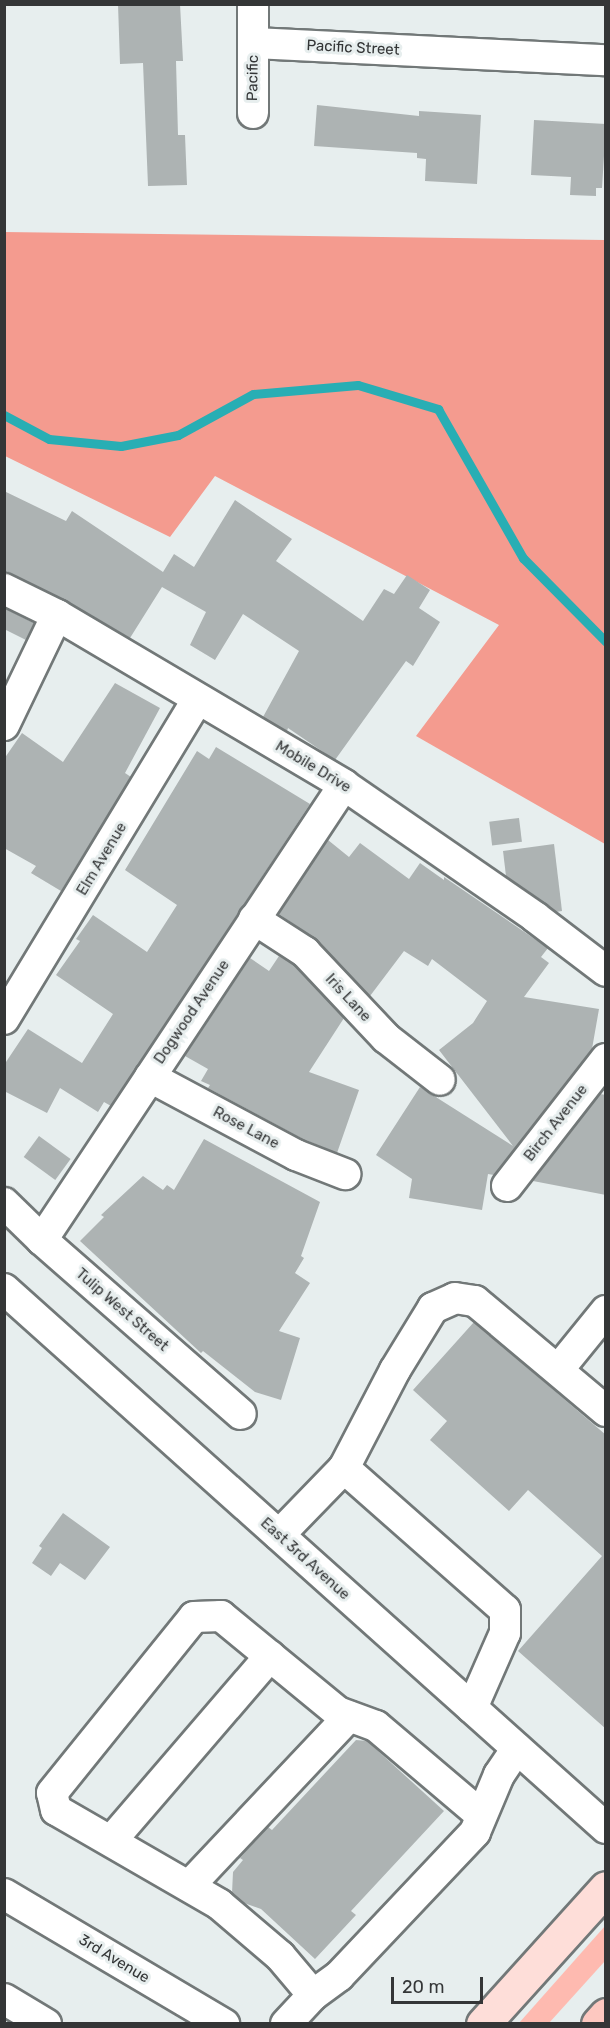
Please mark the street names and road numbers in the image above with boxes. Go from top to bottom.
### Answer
street label: Pacific Street [306,37,400,59]
street label: Pacific [244,55,262,101]
street label: Mobile Drive [272,737,354,797]
street label: Elm Avenue [73,819,131,899]
street label: Dogwood Avenue [150,956,234,1068]
street label: Iris Lane [321,970,375,1026]
street label: Birch Avenue [520,1081,592,1165]
street label: Rose Lane [210,1103,282,1153]
street label: Tulip West Street [72,1265,172,1355]
street label: East 3rd Avenue [257,1514,353,1604]
street label: 3rd Avenue [75,1931,153,1987]

